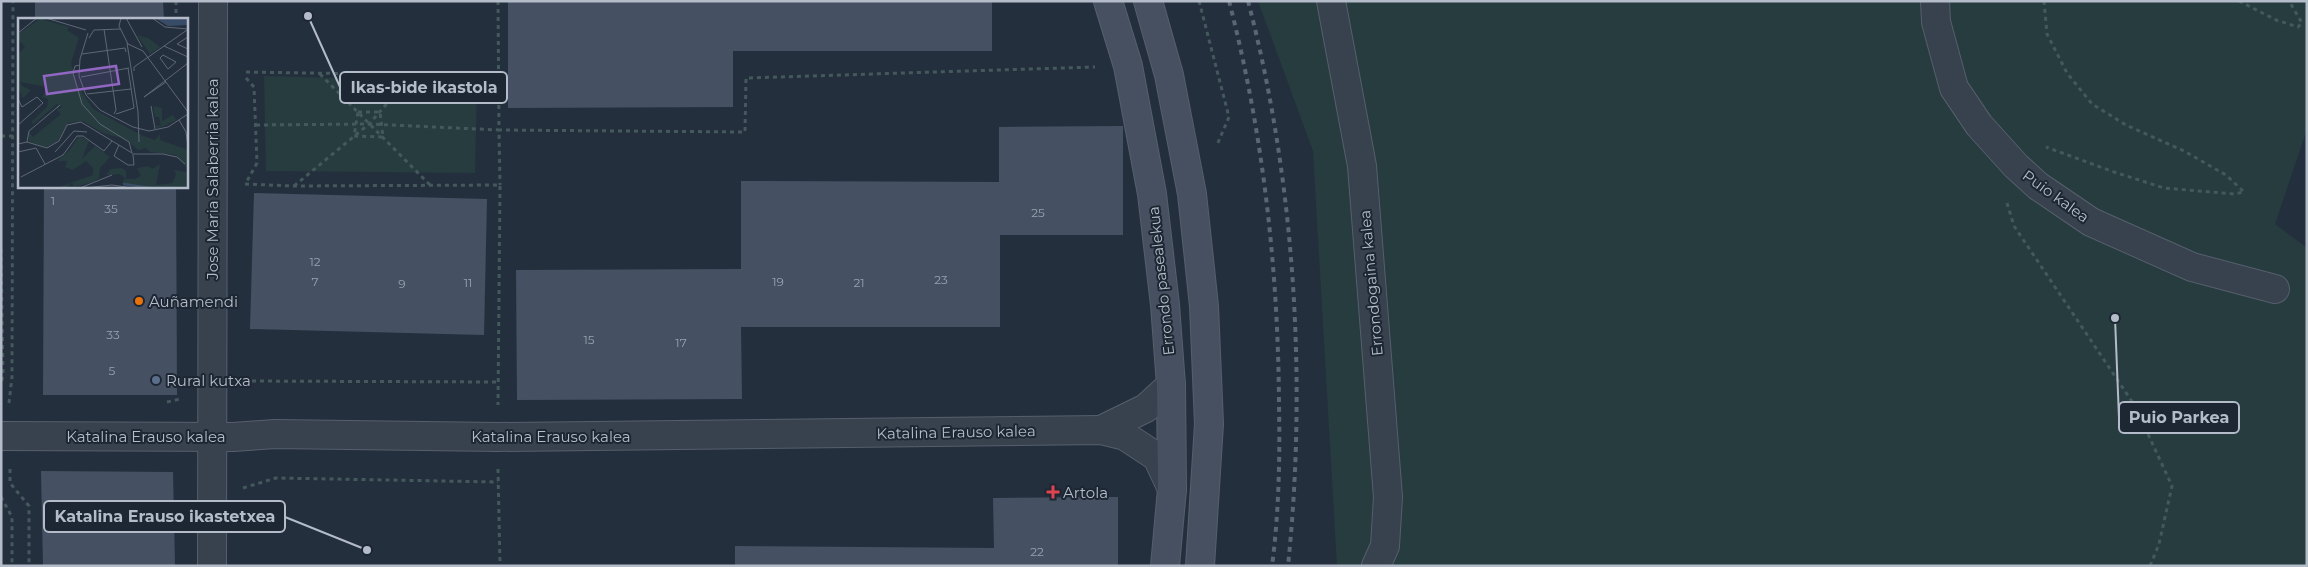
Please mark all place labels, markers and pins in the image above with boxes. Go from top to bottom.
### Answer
callout: Ikas-bide ikastola [340,72,507,103]
place label: Auñamendi [149,292,238,311]
marker: Auñamendi [133,295,145,307]
place label: Rural kutxa [166,371,251,390]
marker: Rural kutxa [150,374,162,386]
callout: Puio Parkea [2119,402,2239,433]
place label: Artola [1063,483,1108,502]
marker: Artola [1047,486,1059,498]
callout: Katalina Erauso ikastetxea [44,501,285,532]

